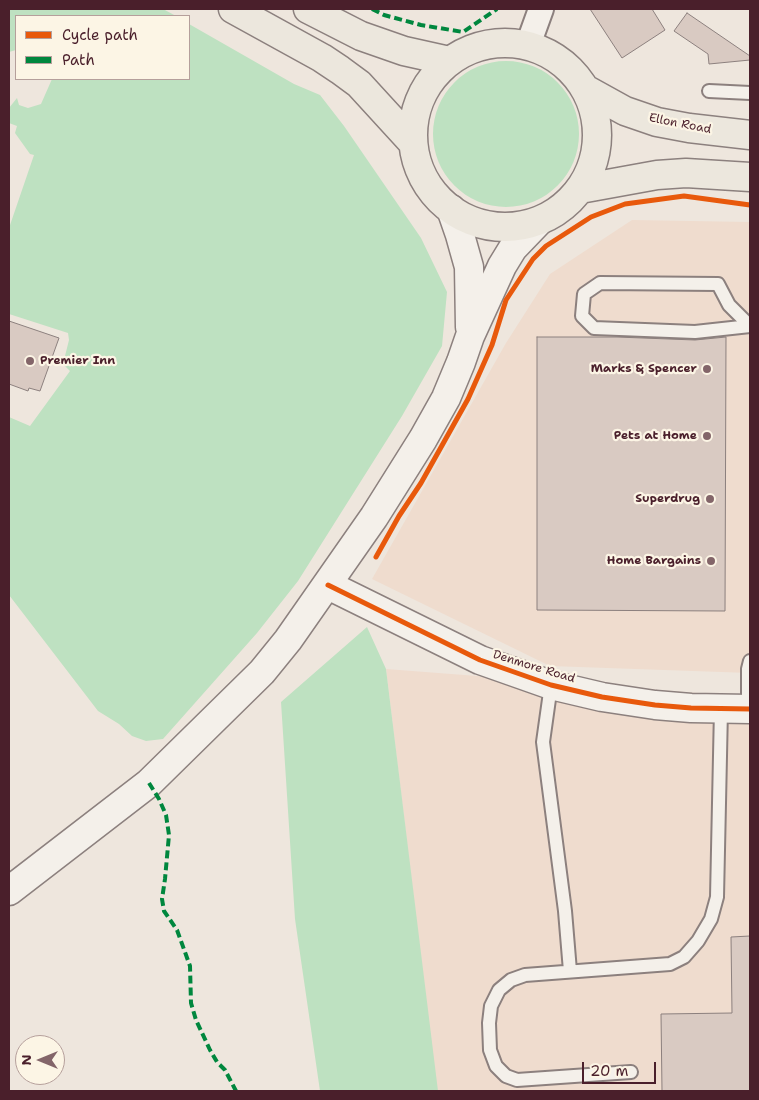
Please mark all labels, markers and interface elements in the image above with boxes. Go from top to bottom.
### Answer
legend [15,15,190,80]
text: Cycle path [62,25,138,45]
text: Path [62,50,95,70]
street label: Ellon Road [648,111,712,137]
place label: Premier Inn [40,354,115,368]
marker: Premier Inn [24,355,36,367]
place label: Marks & Spencer [591,362,697,376]
marker: Marks & Spencer [701,363,713,375]
place label: Pets at Home [614,429,697,443]
marker: Pets at Home [701,430,713,442]
place label: Superdrug [635,492,700,506]
marker: Superdrug [704,493,716,505]
place label: Home Bargains [607,554,701,568]
marker: Home Bargains [705,555,717,567]
street label: Denmore Road [491,648,577,686]
north arrow [15,1035,65,1085]
scale bar [584,1052,658,1084]
text: N [17,1054,35,1066]
text: 20 m [590,1061,629,1081]

